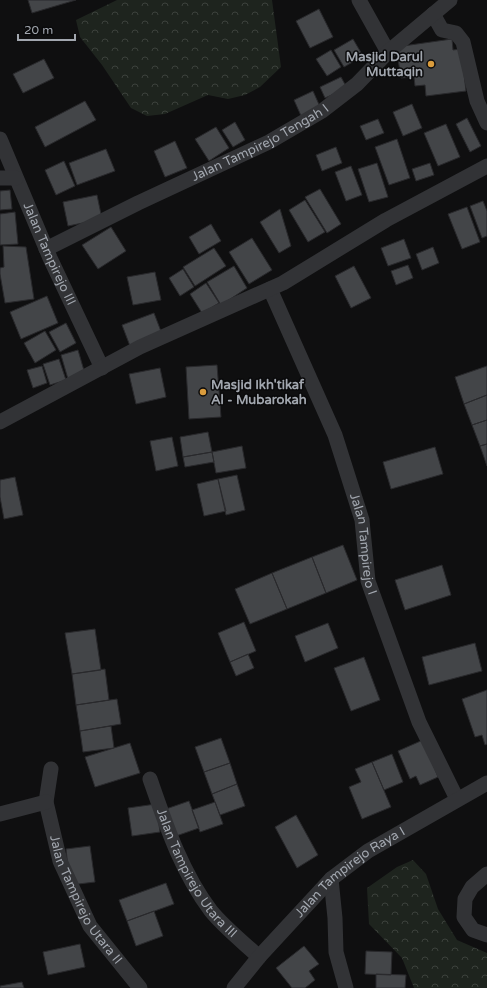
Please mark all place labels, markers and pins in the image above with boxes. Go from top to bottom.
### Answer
place label: Masjid Darul Muttaqin [346,49,423,80]
marker: Masjid Darul Muttaqin [426,59,436,69]
place label: Masjid Ikh'tikaf Al - Mubarokah [211,377,307,408]
marker: Masjid Ikh'tikaf Al - Mubarokah [198,387,208,397]

